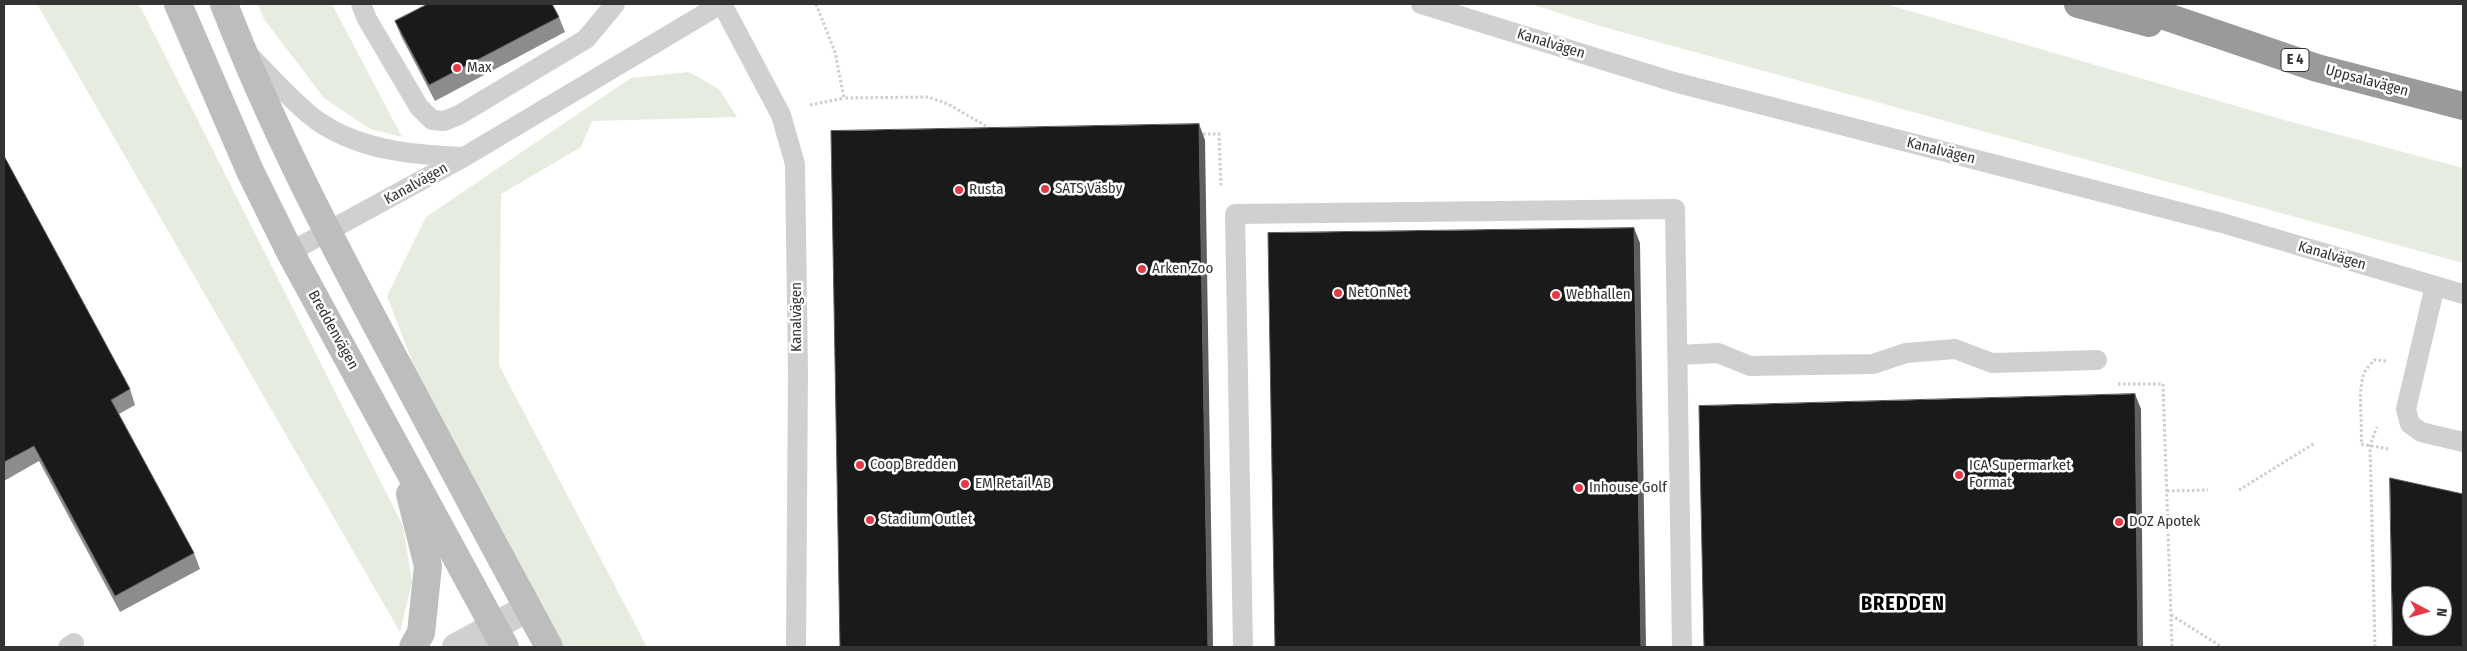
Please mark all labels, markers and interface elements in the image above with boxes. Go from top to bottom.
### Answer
street label: Kanalvägen [1515,25,1587,63]
road number: E 4 [2281,48,2309,72]
place label: Max [467,59,492,77]
street label: Uppsalavägen [2324,61,2410,101]
marker: Max [451,62,463,74]
street label: Kanalvägen [1905,134,1977,168]
street label: Kanalvägen [381,159,451,209]
place label: SATS Väsby [1055,180,1122,198]
place label: Rusta [969,181,1004,199]
marker: SATS Väsby [1039,183,1051,195]
marker: Rusta [953,184,965,196]
street label: Kanalvägen [2296,238,2368,274]
place label: Arken Zoo [1152,260,1213,278]
marker: Arken Zoo [1136,263,1148,275]
street label: Kanalvägen [788,282,806,352]
place label: NetOnNet [1348,284,1408,302]
place label: Webhallen [1566,286,1631,304]
street label: Breddenvägen [304,287,362,373]
marker: NetOnNet [1332,287,1344,299]
marker: Webhallen [1550,289,1562,301]
place label: Coop Bredden [870,456,956,474]
place label: ICA Supermarket Format [1969,457,2071,492]
marker: Coop Bredden [854,459,866,471]
marker: ICA Supermarket Format [1953,469,1965,481]
place label: EM Retail AB [975,475,1051,493]
marker: EM Retail AB [959,478,971,490]
place label: Inhouse Golf [1589,479,1667,497]
marker: Inhouse Golf [1573,482,1585,494]
place label: Stadium Outlet [880,511,973,529]
place label: DOZ Apotek [2129,513,2200,531]
marker: Stadium Outlet [864,514,876,526]
marker: DOZ Apotek [2113,516,2125,528]
north arrow [2402,586,2452,636]
district label: BREDDEN [1860,592,1946,616]
text: N [2433,607,2450,618]

